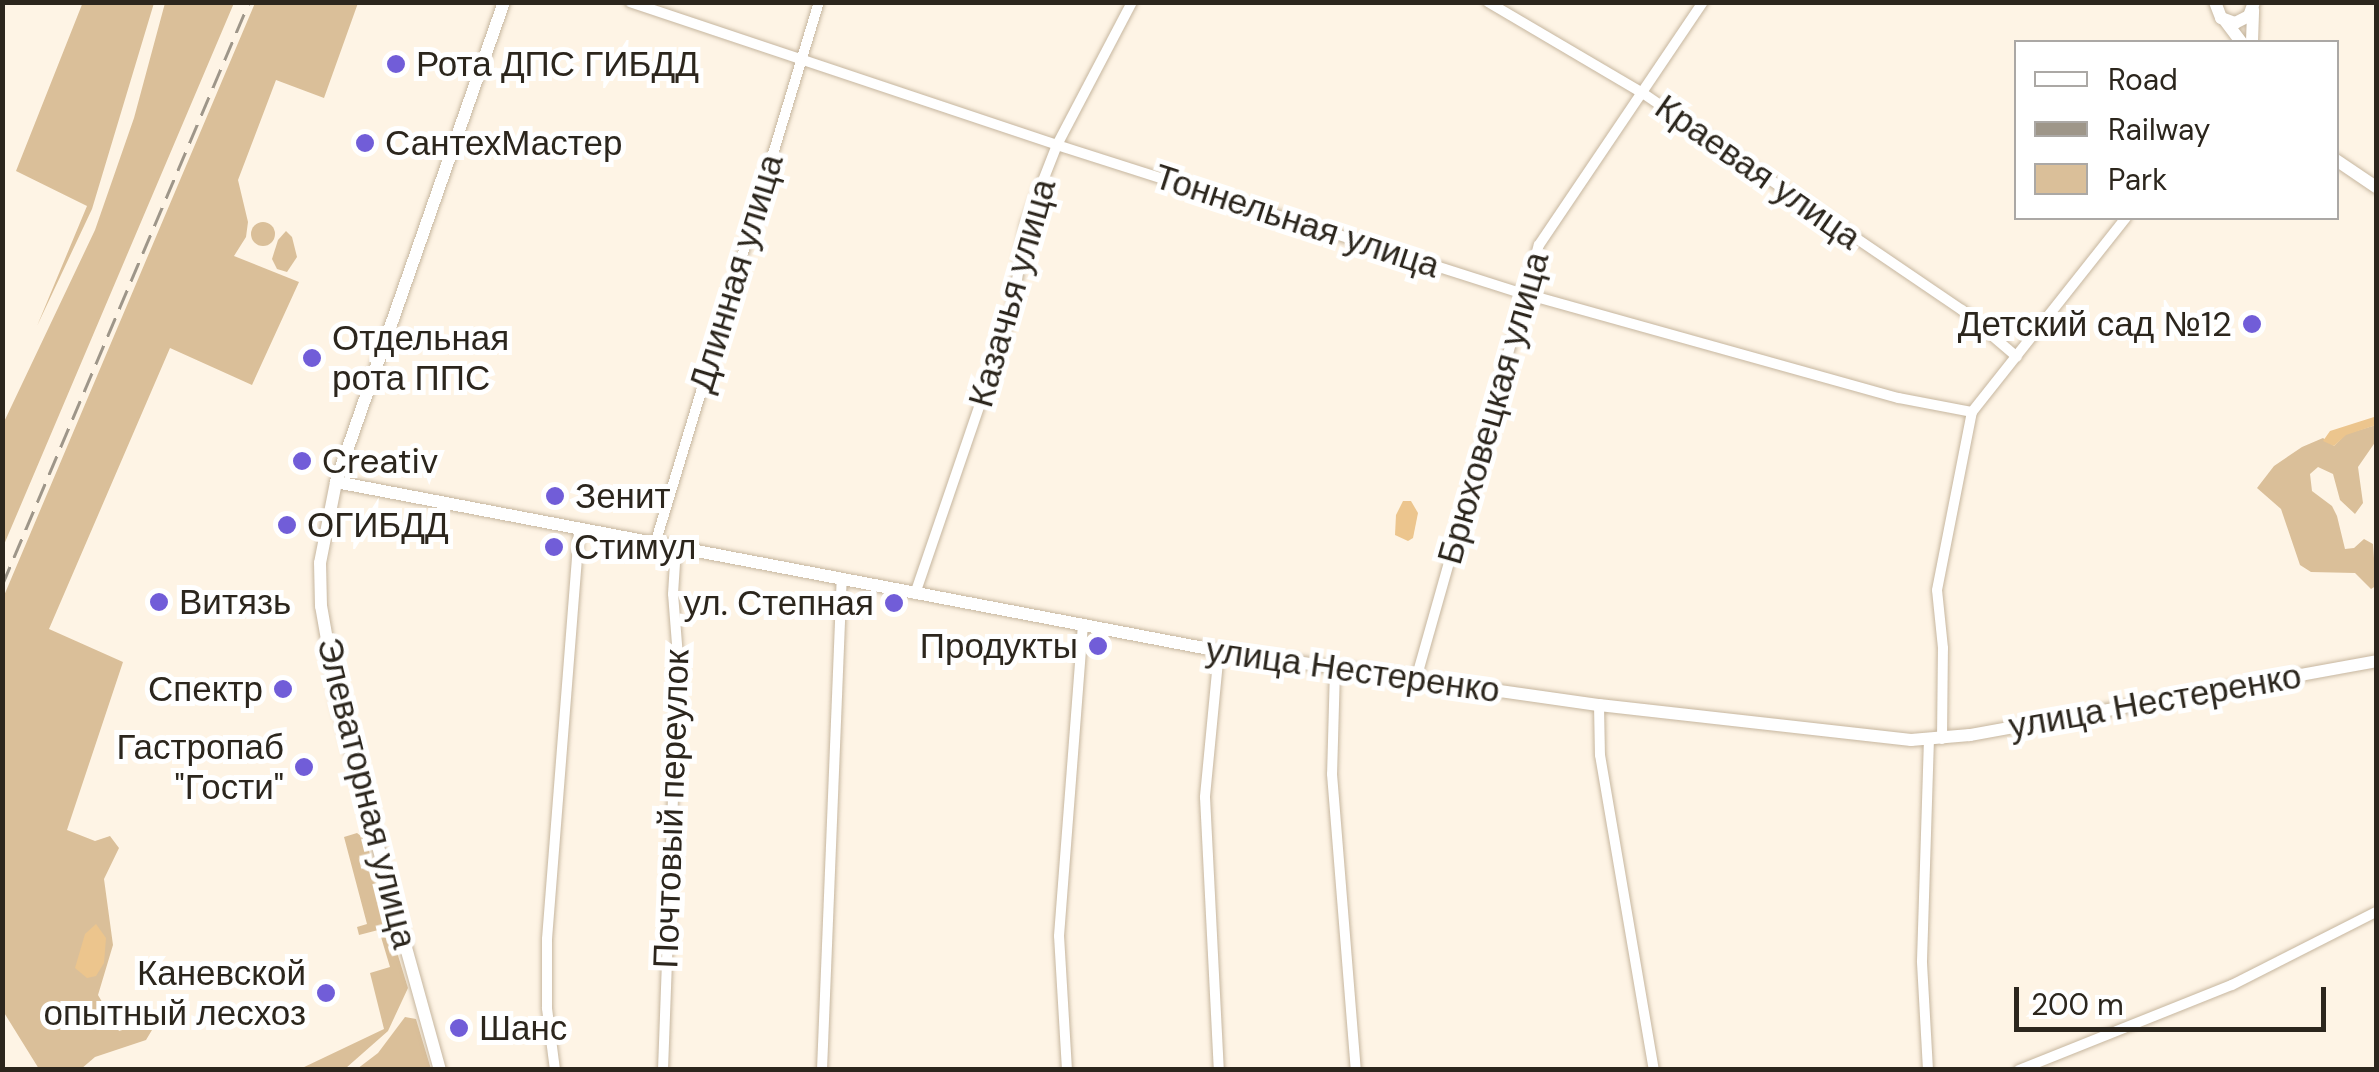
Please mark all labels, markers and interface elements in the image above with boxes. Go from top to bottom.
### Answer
legend [2014,40,2339,220]
place label: Рота ДПС ГИБДД [416,43,699,85]
marker: Рота ДПС ГИБДД [385,53,407,75]
text: Road [2108,60,2178,99]
street label: Краевая улица [1647,86,1869,258]
text: Railway [2108,110,2211,149]
place label: СантехМастер [385,122,622,164]
marker: СантехМастер [354,132,376,154]
street label: Длинная улица [680,149,792,397]
street label: Тоннельная улица [1149,155,1445,287]
text: Park [2108,160,2167,199]
street label: Казачья улица [959,174,1065,412]
street label: Брюховецкая улица [1428,247,1558,569]
place label: Детский сад №12 [1958,303,2232,345]
marker: Детский сад №12 [2241,313,2263,335]
place label: Отдельная рота ППС [332,317,509,399]
marker: Отдельная рота ППС [301,347,323,369]
place label: Creativ [322,440,438,482]
marker: Creativ [291,450,313,472]
place label: Зенит [575,475,671,517]
marker: Зенит [544,485,566,507]
place label: ОГИБДД [307,504,449,546]
marker: ОГИБДД [276,514,298,536]
place label: Стимул [574,526,696,568]
marker: Стимул [543,536,565,558]
place label: Витязь [179,581,291,623]
place label: ул. Степная [684,582,874,624]
marker: Витязь [148,591,170,613]
marker: ул. Степная [883,592,905,614]
place label: Продукты [920,625,1078,667]
street label: улица Нестеренко [1203,629,1503,711]
street label: Элеваторная улица [308,633,426,953]
marker: Продукты [1087,635,1109,657]
street label: Почтовый переулок [644,649,698,969]
street label: улица Нестеренко [2005,655,2305,747]
place label: Спектр [148,668,263,710]
marker: Спектр [272,678,294,700]
place label: Гастропаб "Гости" [117,726,284,808]
marker: Гастропаб "Гости" [293,756,315,778]
place label: Каневской опытный лесхоз [43,952,306,1034]
scale bar [2019,967,2332,1029]
marker: Каневской опытный лесхоз [315,982,337,1004]
text: 200 m [2031,985,2124,1024]
place label: Шанс [479,1007,567,1049]
marker: Шанс [448,1017,470,1039]

